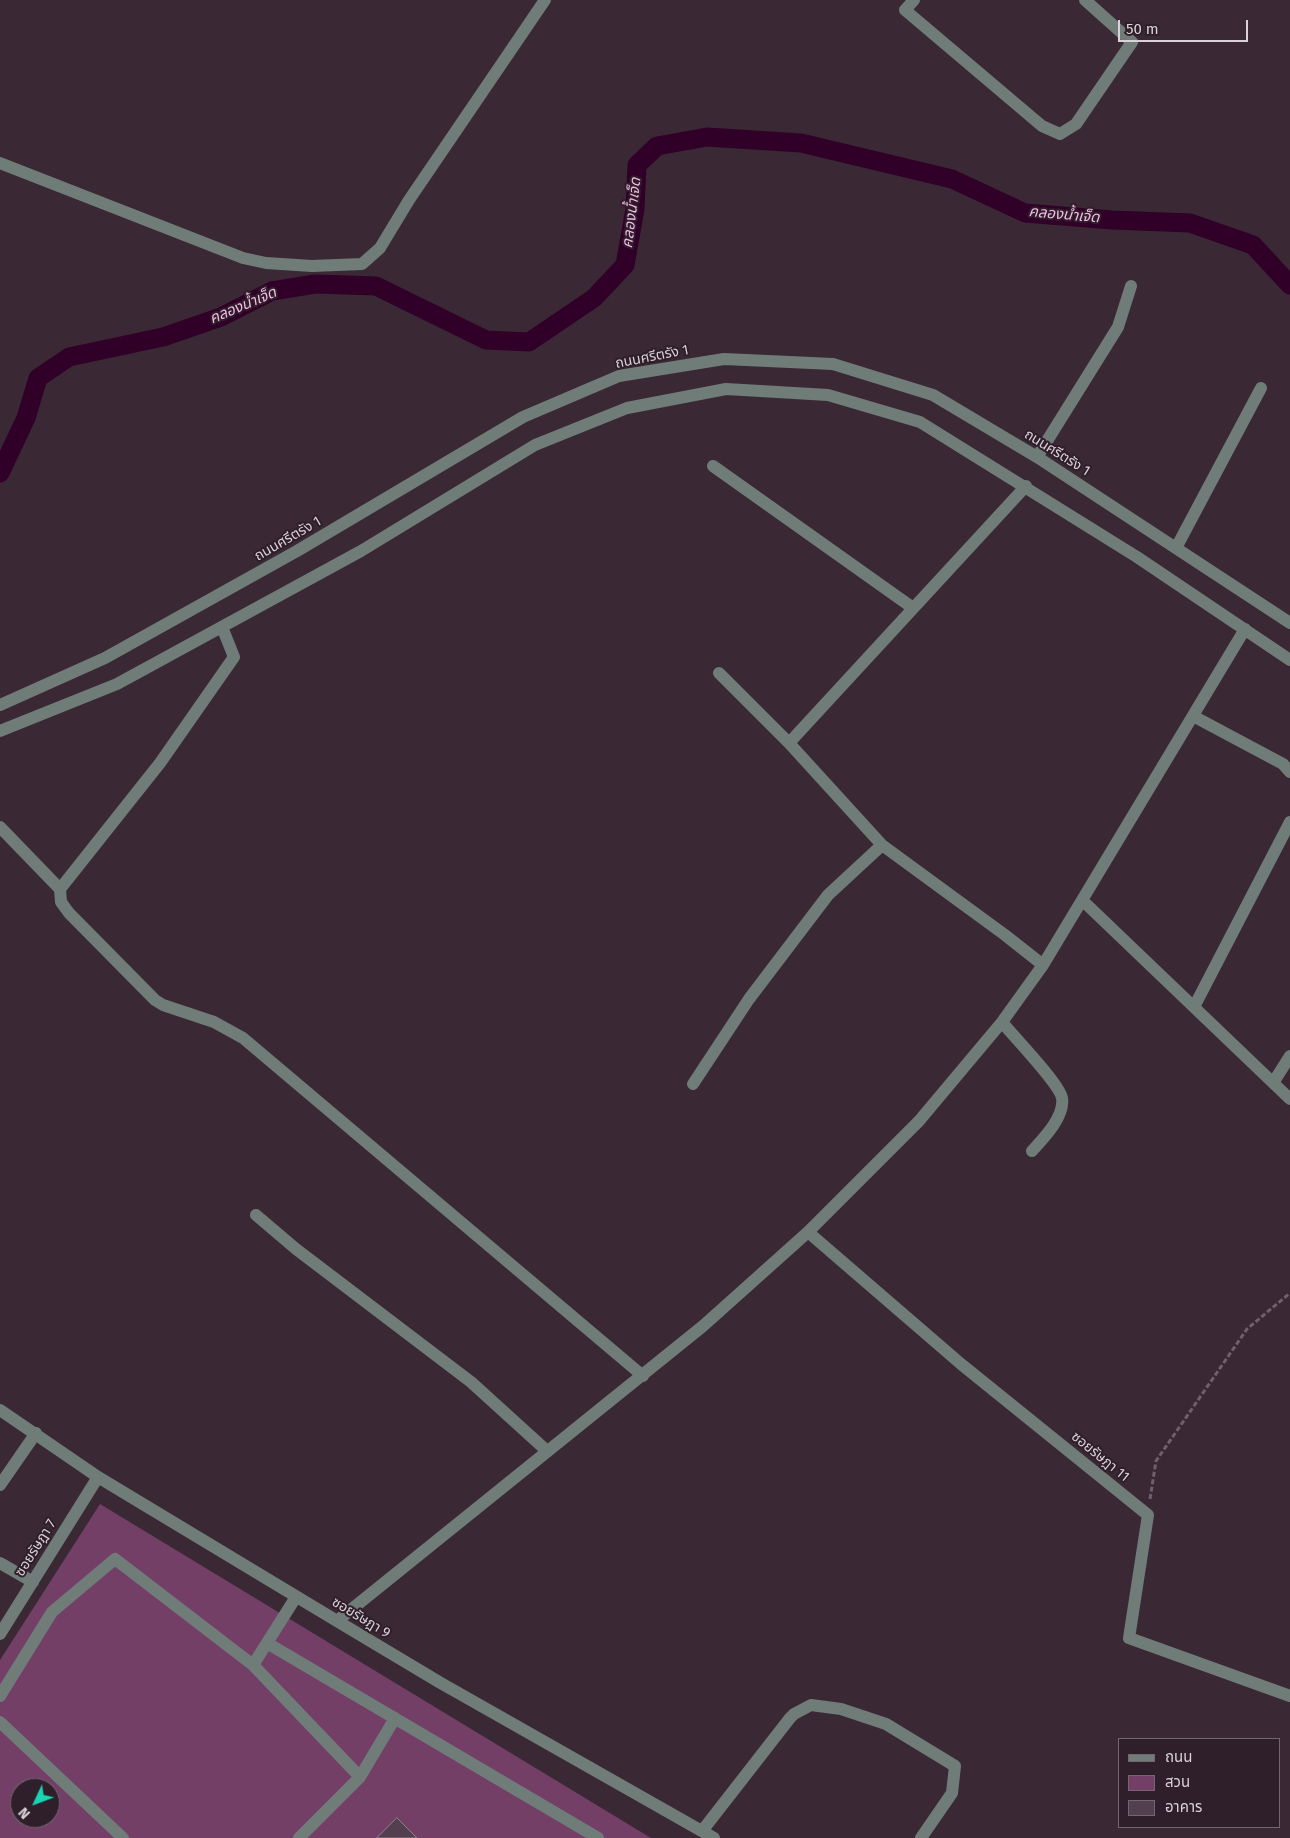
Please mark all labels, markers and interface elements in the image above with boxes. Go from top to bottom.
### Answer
scale bar [1120,10,1250,42]
text: 50 m [1126,20,1159,38]
water label: คลองน้ำเจ็ด [619,177,645,249]
water label: คลองน้ำเจ็ด [1028,203,1100,227]
water label: คลองน้ำเจ็ด [207,284,279,328]
street label: ถนนศรีตรัง 1 [614,342,690,372]
street label: ถนนศรีตรัง 1 [1021,426,1093,480]
street label: ถนนศรีตรัง 1 [252,513,324,565]
street label: ซอยรัษฎา 11 [1068,1429,1132,1485]
street label: ซอยรัษฎา 7 [12,1516,60,1580]
street label: ซอยรัษฎา 9 [329,1594,393,1642]
legend [1118,1738,1280,1828]
text: ถนน [1165,1748,1192,1766]
text: สวน [1165,1773,1190,1791]
north arrow [10,1778,60,1828]
text: อาคาร [1165,1798,1202,1816]
text: N [15,1804,34,1822]

